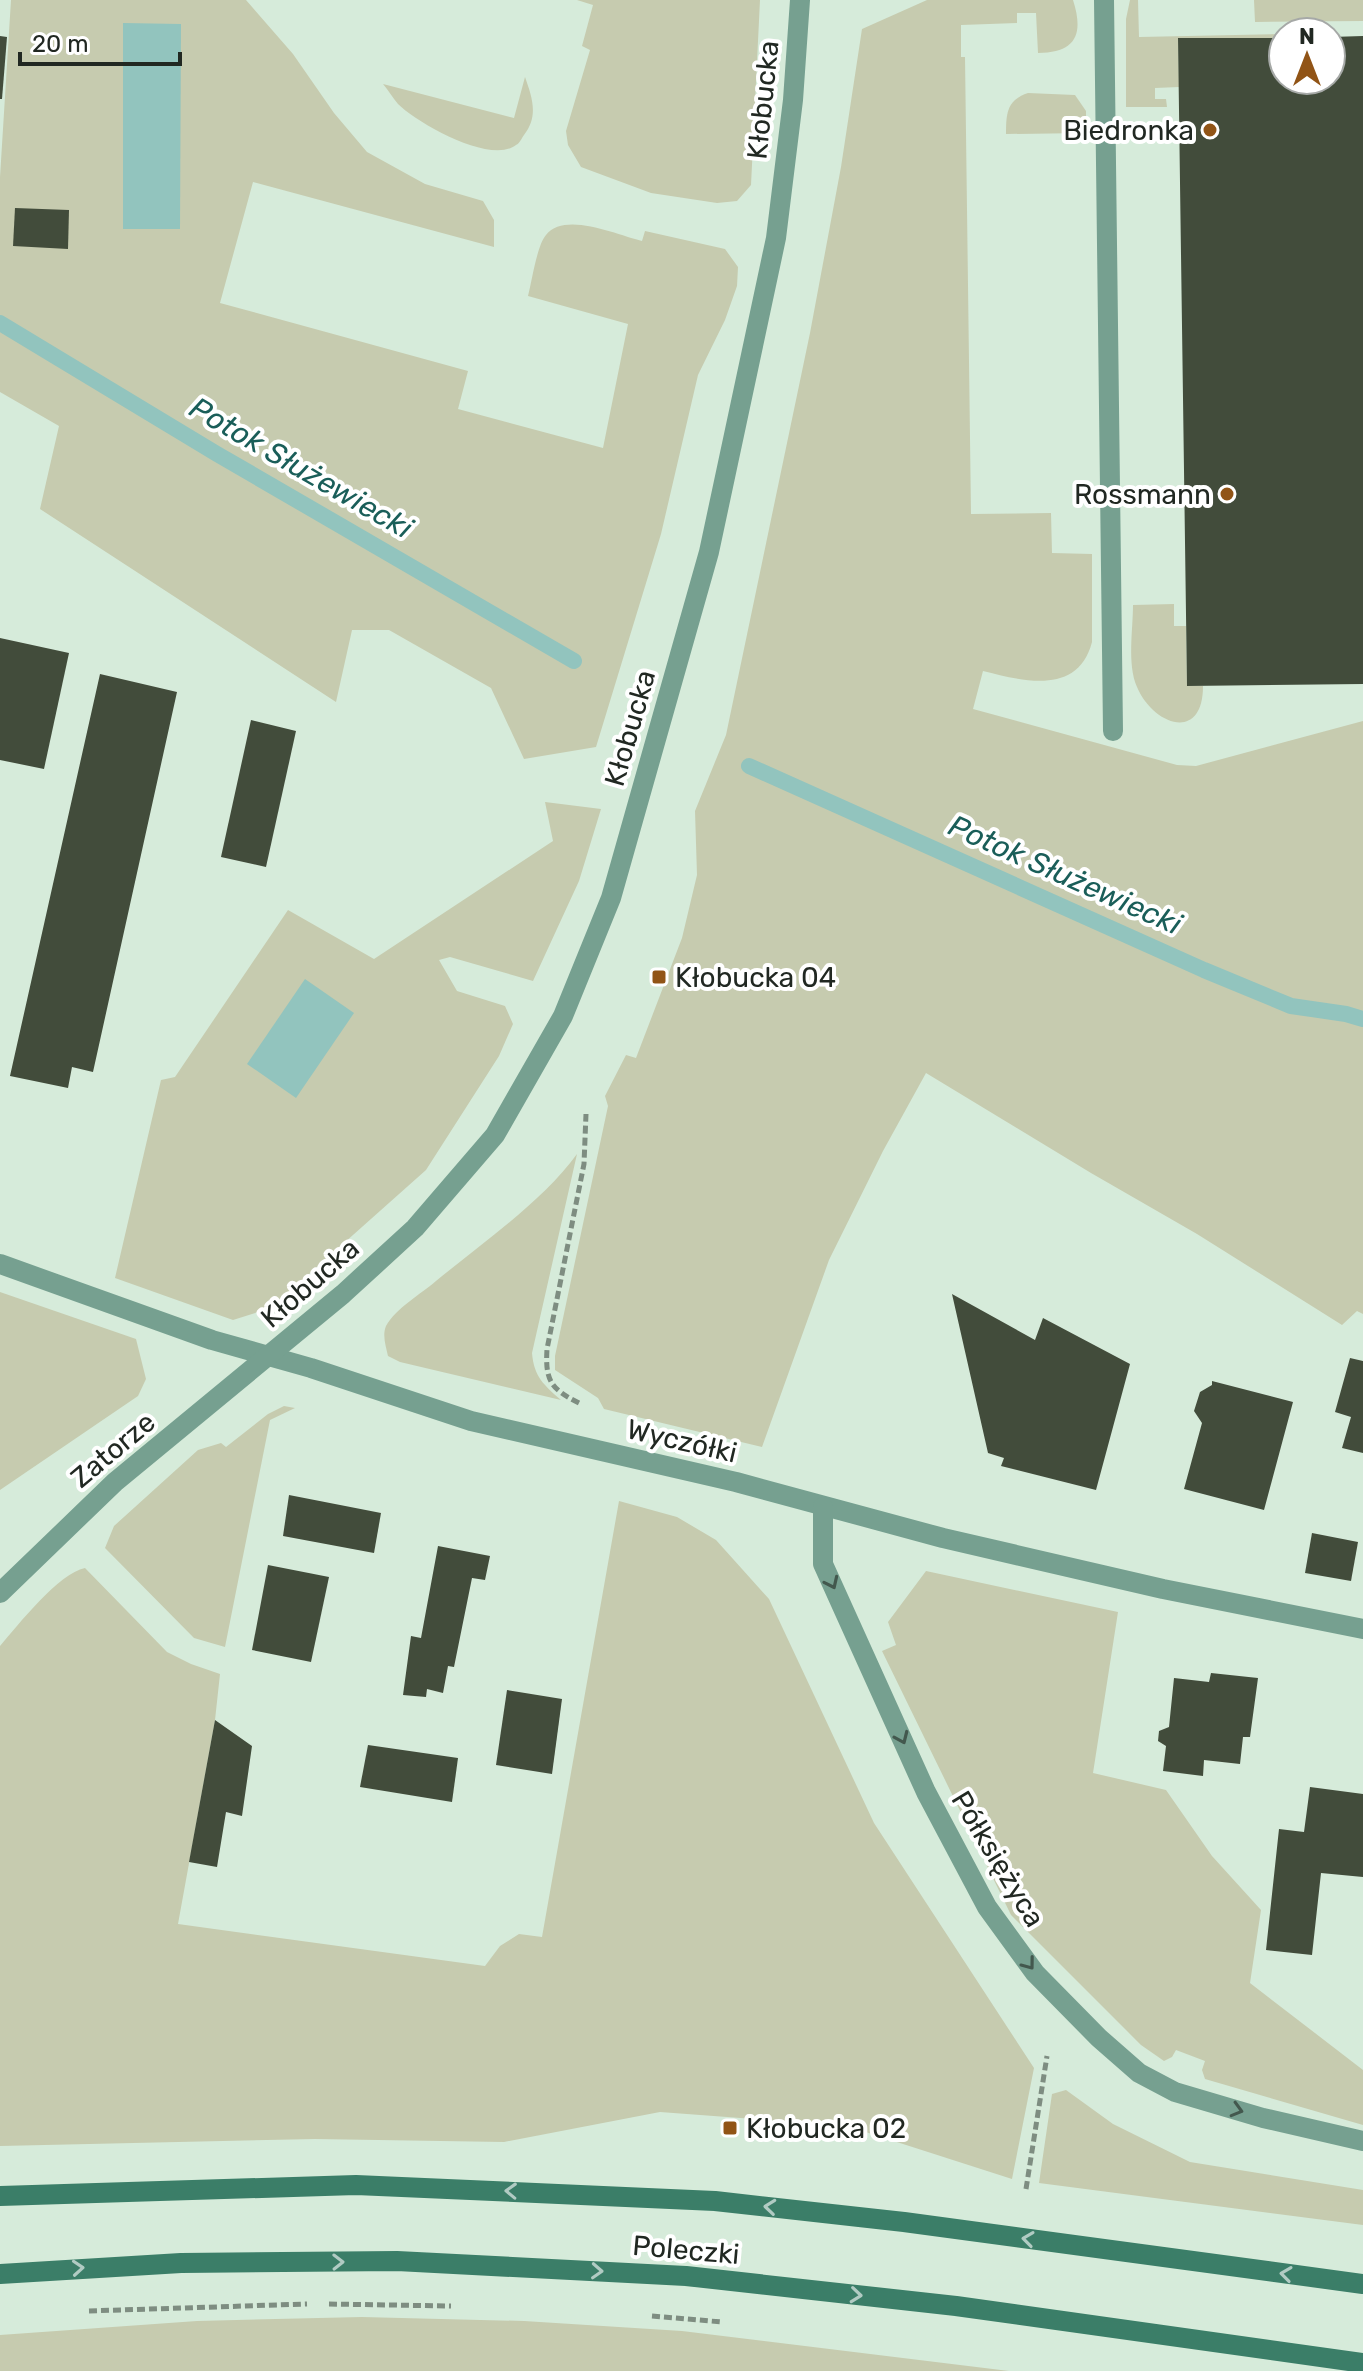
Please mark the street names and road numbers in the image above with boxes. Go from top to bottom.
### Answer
street label: Kłobucka [740,39,786,161]
street label: Kłobucka [598,666,662,790]
street label: Kłobucka [254,1231,366,1335]
street label: Zatorze [64,1405,162,1495]
street label: Wyczółki [624,1412,740,1470]
street label: Półksiężyca [945,1785,1051,1933]
street label: Poleczki [631,2229,741,2271]

